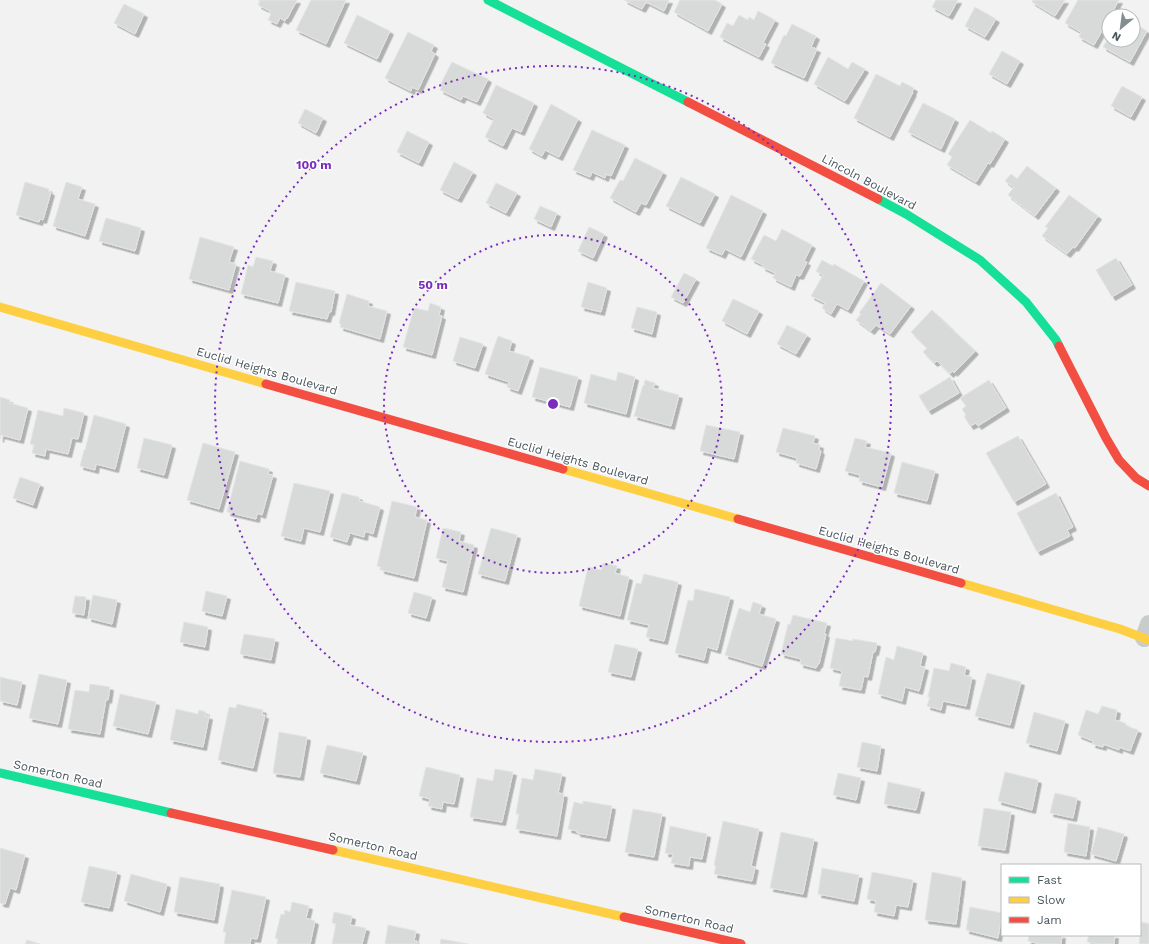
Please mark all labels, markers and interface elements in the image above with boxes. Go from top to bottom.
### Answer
north arrow [1101,8,1141,48]
text: N [1110,29,1123,44]
street label: Lincoln Boulevard [819,151,919,213]
text: 100 m [296,158,332,172]
text: 50 m [418,278,448,292]
street label: Euclid Heights Boulevard [195,344,339,398]
centre of rings [546,397,560,411]
street label: Euclid Heights Boulevard [506,434,650,488]
street label: Euclid Heights Boulevard [817,523,961,577]
street label: Somerton Road [12,757,104,791]
street label: Somerton Road [327,829,419,863]
legend [1001,864,1141,936]
text: Fast [1037,873,1062,887]
text: Slow [1037,893,1065,907]
street label: Somerton Road [643,902,735,936]
text: Jam [1037,913,1062,927]

